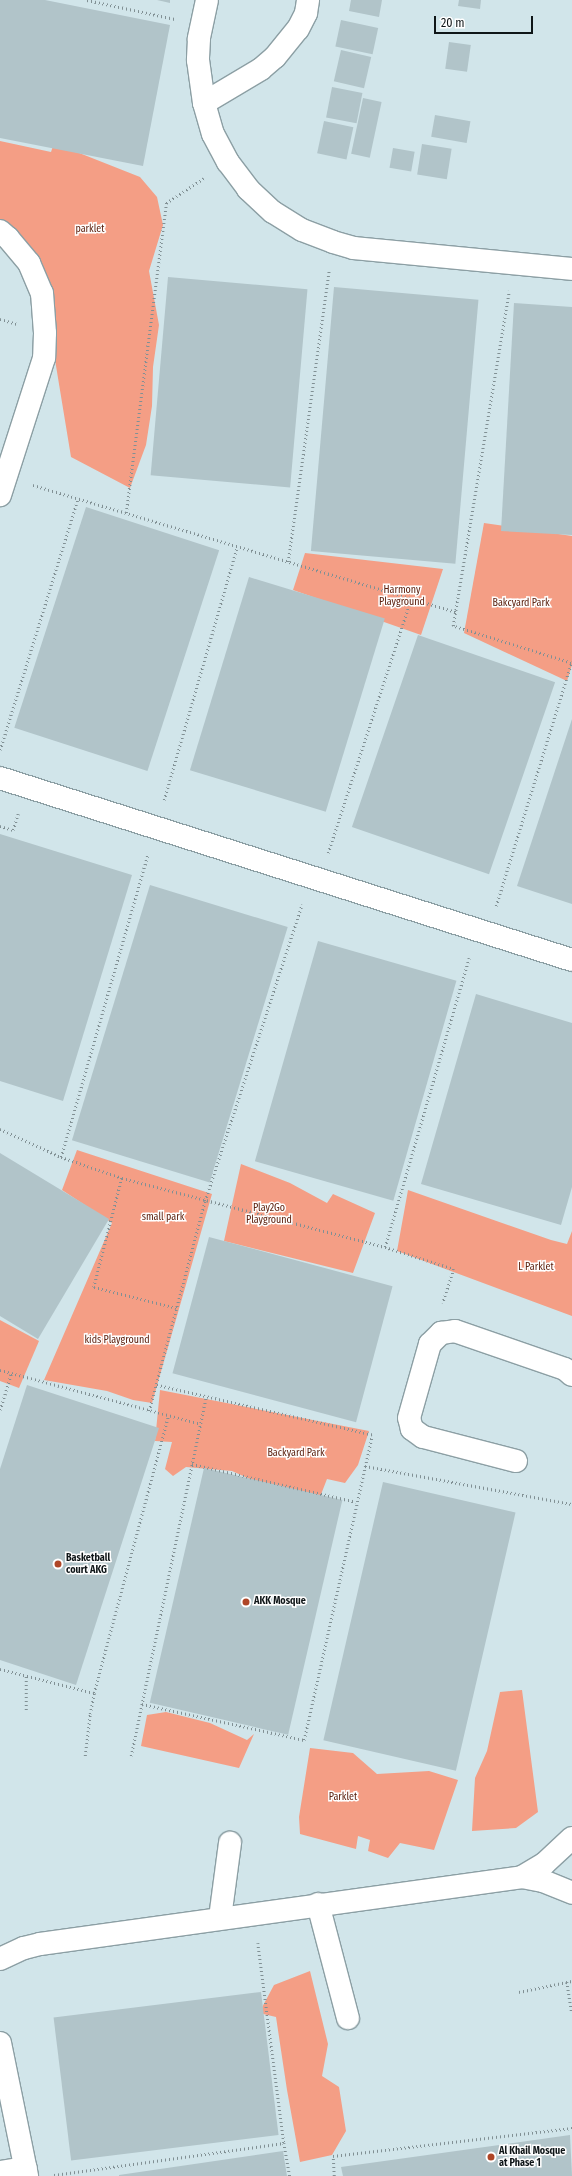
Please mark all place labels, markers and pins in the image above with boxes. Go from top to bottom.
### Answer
place label: Basketball court AKG [66,1552,110,1576]
marker: Basketball court AKG [53,1559,63,1569]
place label: AKK Mosque [254,1596,306,1608]
marker: AKK Mosque [241,1597,251,1607]
place label: Al Khail Mosque at Phase 1 [499,2145,565,2168]
marker: Al Khail Mosque at Phase 1 [486,2152,496,2162]

